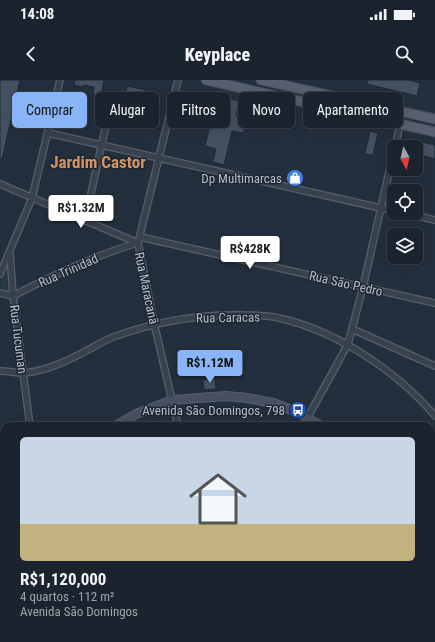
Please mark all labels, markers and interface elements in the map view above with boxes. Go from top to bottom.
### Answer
text: 14:08 [20,5,54,23]
icon: back [20,43,42,65]
icon: search [393,43,415,65]
text: Keyplace [185,44,250,65]
chip: Comprar [12,92,87,128]
chip: Alugar [95,92,159,128]
chip: Filtros [167,92,230,128]
chip: Novo [238,92,295,128]
chip: Apartamento [303,92,403,128]
north arrow [387,140,423,176]
map controls [387,140,423,264]
district label: Jardim Castor [50,152,146,172]
shop icon: Dp Multimarcas [285,168,305,188]
place label: Dp Multimarcas [201,171,282,186]
button: locate [387,184,423,220]
pin: R$1.32M [44,195,118,229]
text: R$1.32M [57,200,105,215]
button: layers [387,228,423,264]
pin: R$428K [217,236,283,270]
text: R$428K [230,241,270,256]
street label: Rua Trinidad [36,251,100,290]
street label: Rua Maracanã [132,251,161,325]
street label: Rua São Pedro [308,268,384,299]
street label: Rua Tucuman [7,304,30,374]
street label: Rua Caracas [196,309,260,326]
pin: R$1.12M [173,350,247,384]
text: R$1.12M [186,355,234,370]
bus stop icon: Avenida São Domingos, 798 [288,400,308,420]
place label: Avenida São Domingos, 798 [142,403,285,418]
icon: home [182,463,254,535]
text: R$1,120,000 [20,569,106,589]
text: 4 quartos · 112 m² [20,589,114,604]
text: Avenida São Domingos [20,604,138,619]

